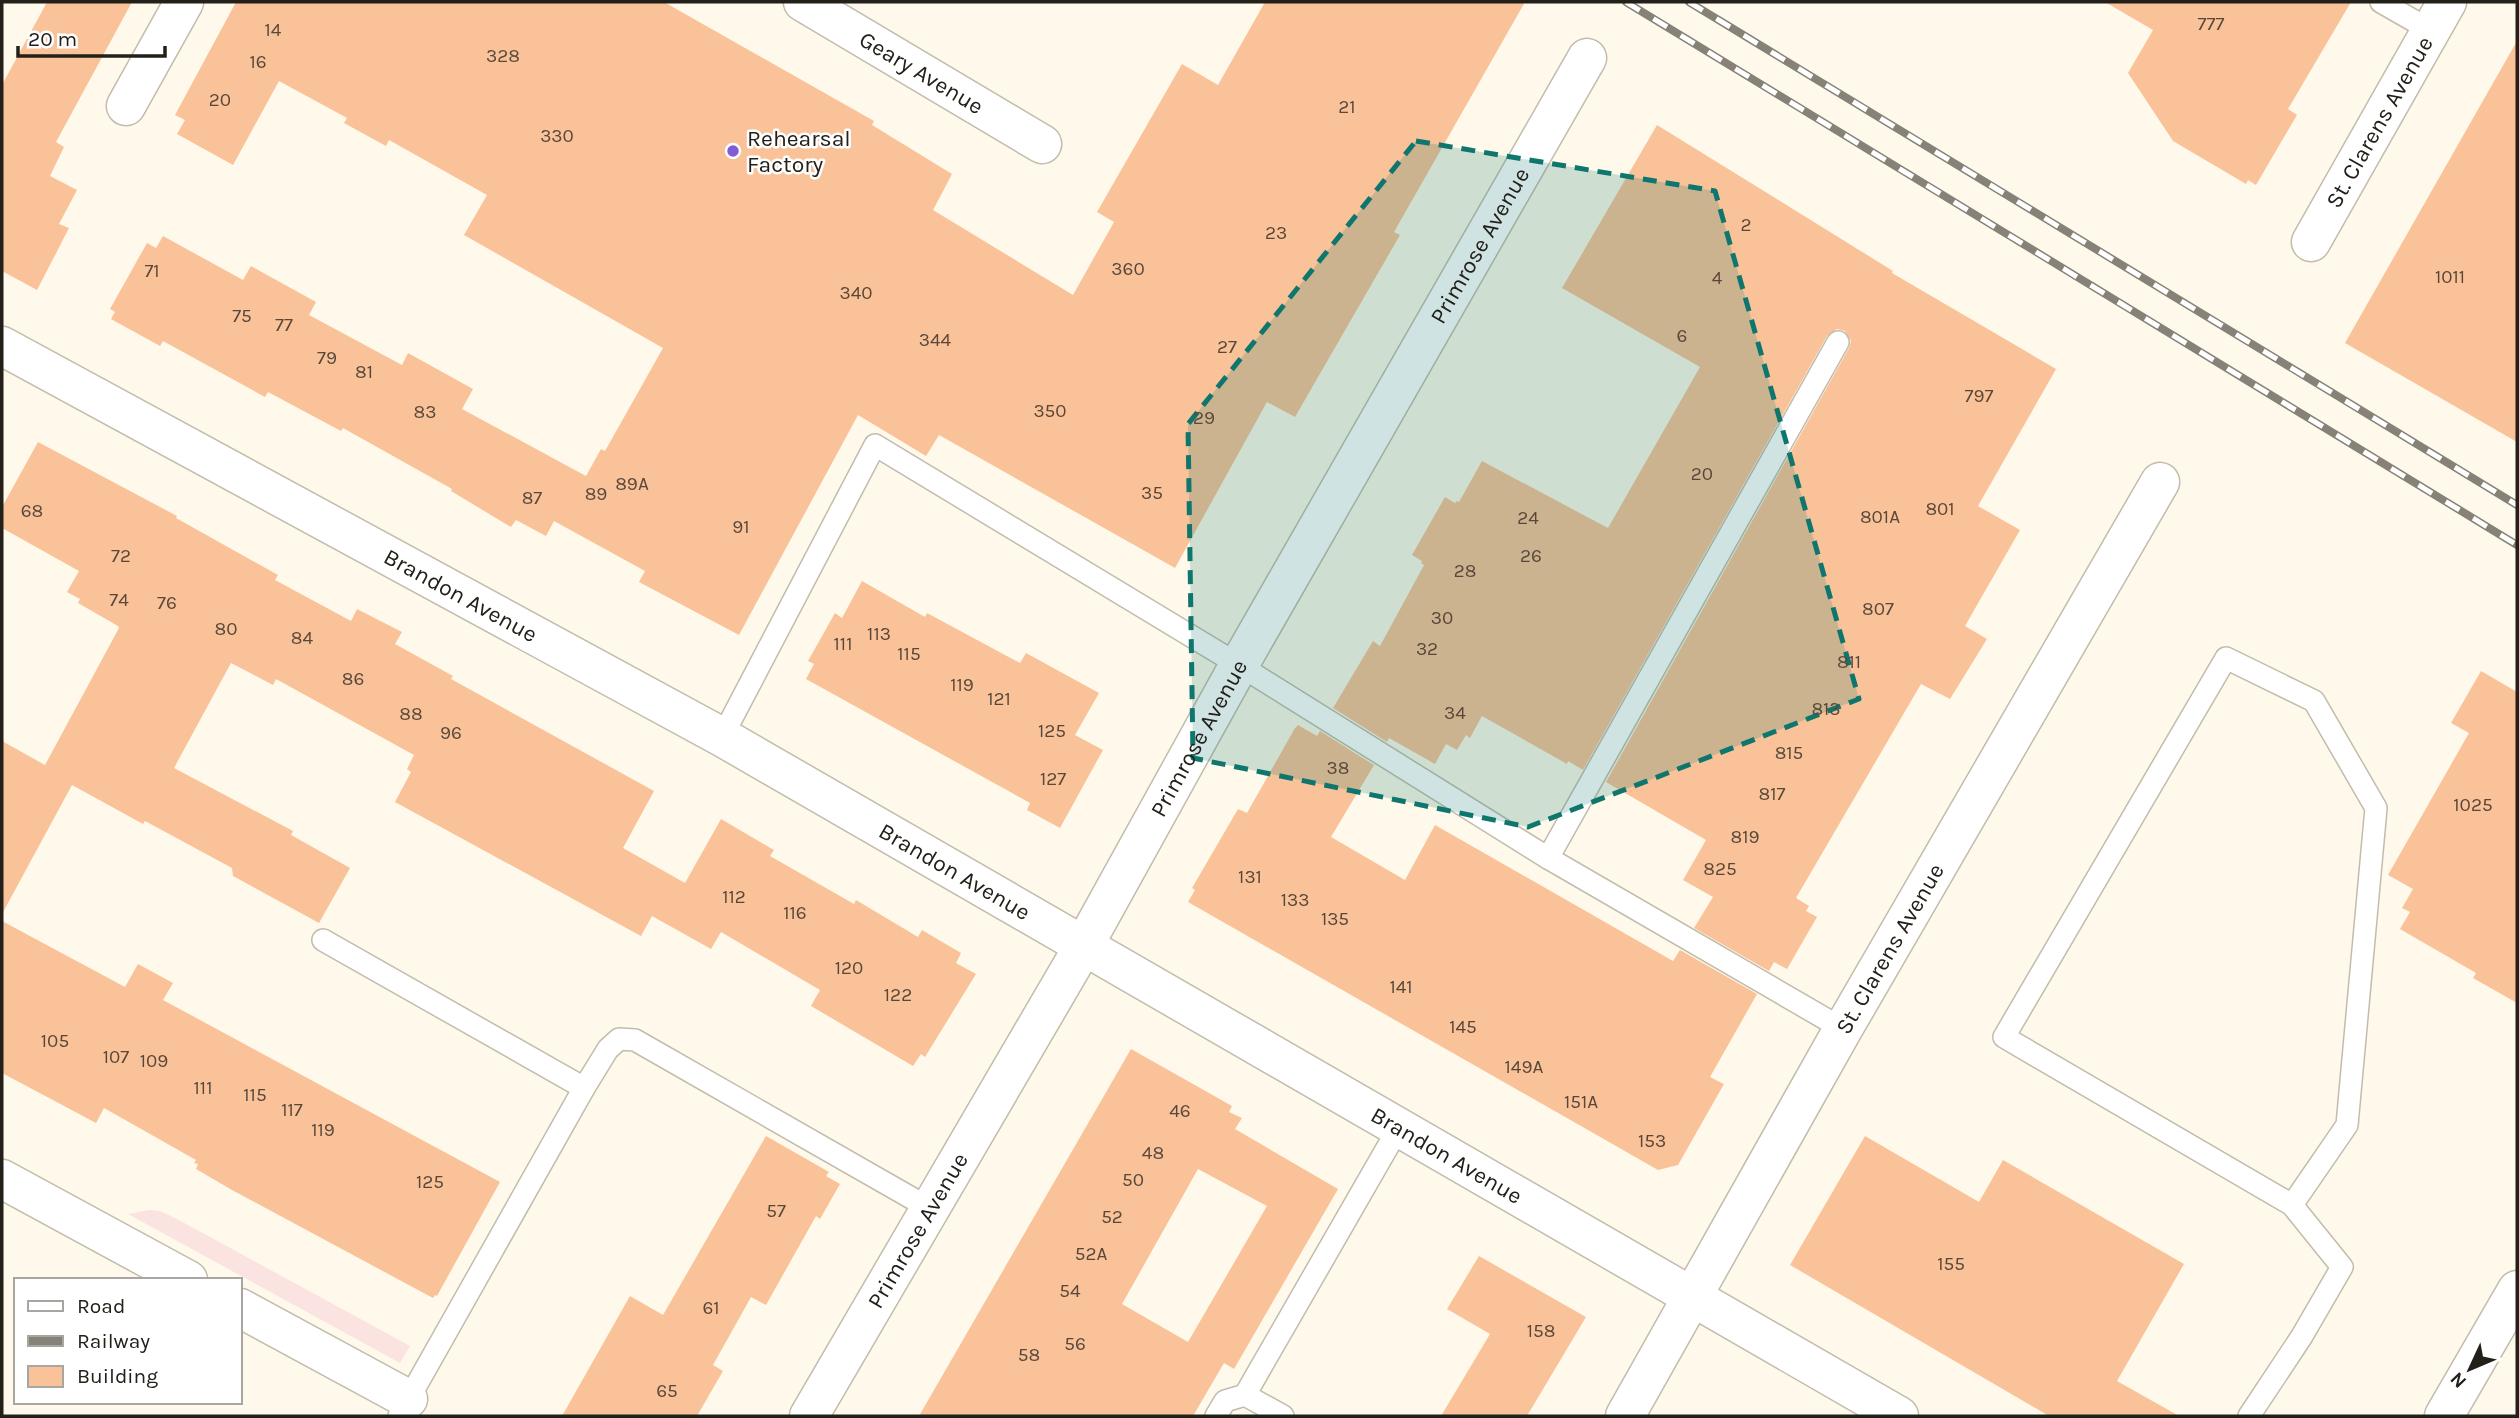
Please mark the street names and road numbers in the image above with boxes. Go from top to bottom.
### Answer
street label: Geary Avenue [855,26,988,120]
street label: St. Clarens Avenue [2320,32,2439,213]
street label: Primrose Avenue [1425,163,1535,329]
street label: Brandon Avenue [379,543,542,648]
street label: Primrose Avenue [1145,655,1253,822]
street label: Brandon Avenue [874,817,1035,926]
street label: St. Clarens Avenue [1830,859,1950,1039]
street label: Brandon Avenue [1366,1101,1527,1210]
street label: Primrose Avenue [862,1148,974,1313]

